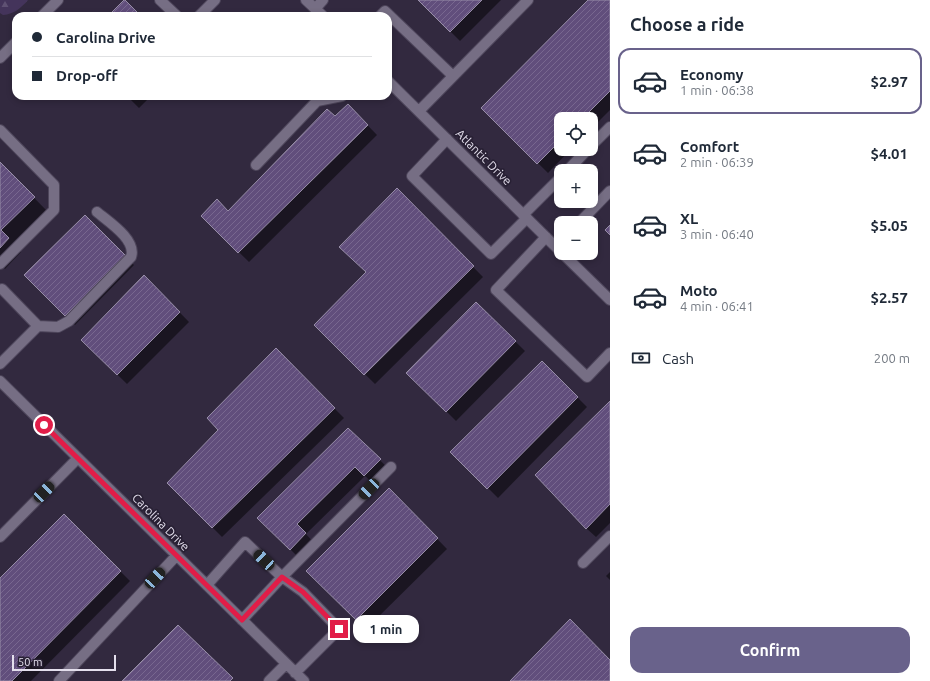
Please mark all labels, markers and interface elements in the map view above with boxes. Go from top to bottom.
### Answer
text: Choose a ride [630,14,744,34]
text: Carolina Drive [56,29,156,46]
icon: car [632,63,668,99]
text: Economy [680,66,744,83]
text: Drop-off [56,67,118,84]
text: $2.97 [870,73,908,90]
text: 1 min · 06:38 [680,83,754,97]
map controls [554,112,598,260]
button: locate [554,112,598,156]
street label: Atlantic Drive [454,127,514,187]
icon: car [632,135,668,171]
text: Comfort [680,138,739,155]
text: $4.01 [870,145,908,162]
text: 2 min · 06:39 [680,155,754,169]
button: + [554,164,598,208]
icon: car [632,207,668,243]
text: XL [680,210,698,227]
button: − [554,216,598,260]
text: $5.05 [870,217,908,234]
text: 3 min · 06:40 [680,227,754,241]
icon: car [632,279,668,315]
text: Moto [680,282,718,299]
text: $2.57 [870,289,908,306]
text: 4 min · 06:41 [680,299,754,313]
icon: cash [630,347,652,369]
text: Cash [662,350,694,367]
text: 200 m [874,351,910,365]
route start [35,416,53,434]
car [356,476,382,502]
car [31,479,57,505]
street label: Carolina Drive [130,491,192,553]
car [251,547,277,573]
car [142,565,168,591]
callout: 1 min [353,615,419,643]
route end [330,620,348,638]
text: 1 min [370,622,402,636]
button: Confirm [630,627,910,673]
scale bar [12,653,116,672]
text: 50 m [18,656,42,668]

